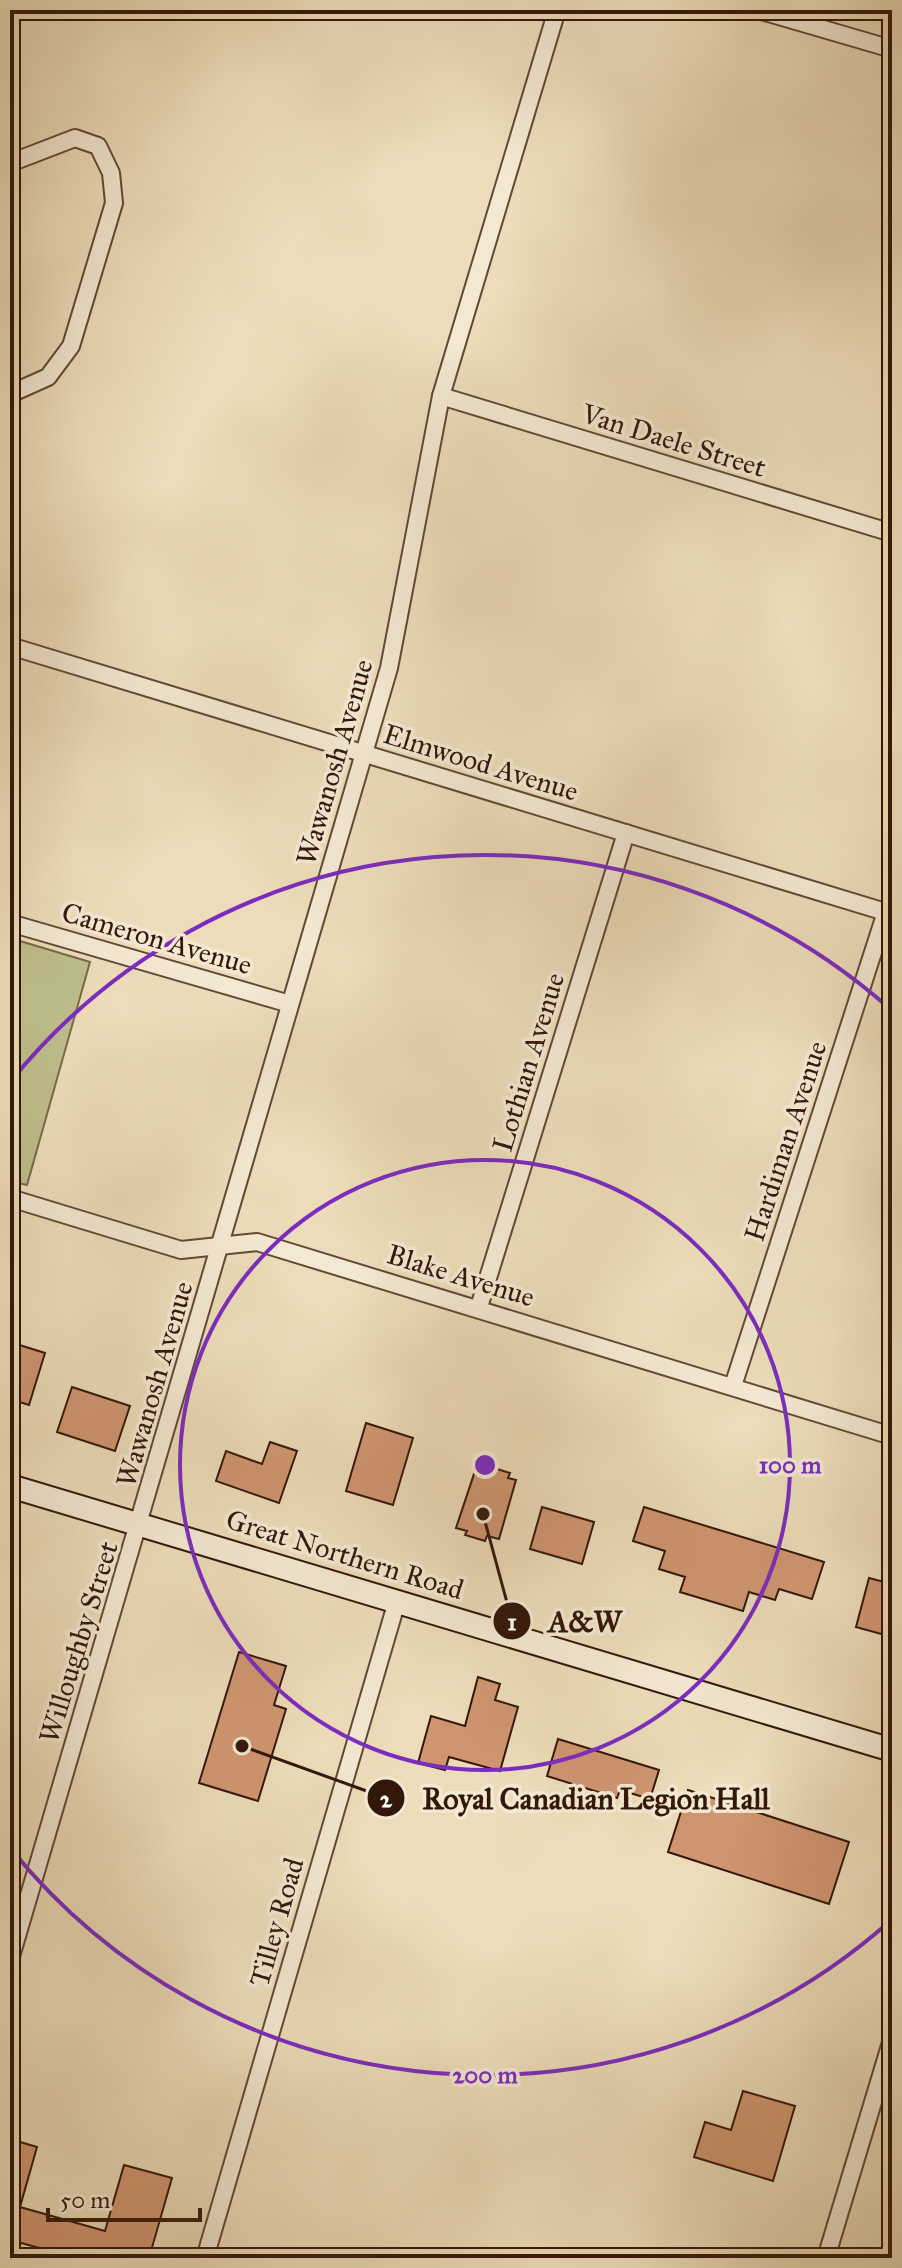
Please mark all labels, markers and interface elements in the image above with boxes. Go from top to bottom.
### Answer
street label: Van Daele Street [577,396,770,485]
street label: Wawanosh Avenue [288,655,381,869]
street label: Elmwood Avenue [379,716,582,809]
street label: Cameron Avenue [58,895,256,982]
street label: Lothian Avenue [485,968,572,1156]
street label: Hardiman Avenue [737,1036,834,1246]
street label: Blake Avenue [383,1236,539,1314]
street label: Wawanosh Avenue [108,1277,201,1491]
text: 100 m [759,1450,822,1480]
centre of rings [471,1451,499,1479]
street label: Great Northern Road [222,1502,468,1607]
street label: Willoughby Street [31,1537,126,1747]
callout: A&W [492,1594,638,1648]
text: A&W [546,1604,624,1640]
text: 1 [507,1607,517,1637]
callout: Royal Canadian Legion Hall [366,1771,785,1825]
text: Royal Canadian Legion Hall [422,1781,771,1817]
text: 2 [380,1784,393,1814]
street label: Tilley Road [241,1854,312,1991]
text: 200 m [452,2060,518,2090]
scale bar [48,2172,200,2222]
text: 50 m [60,2185,110,2215]

